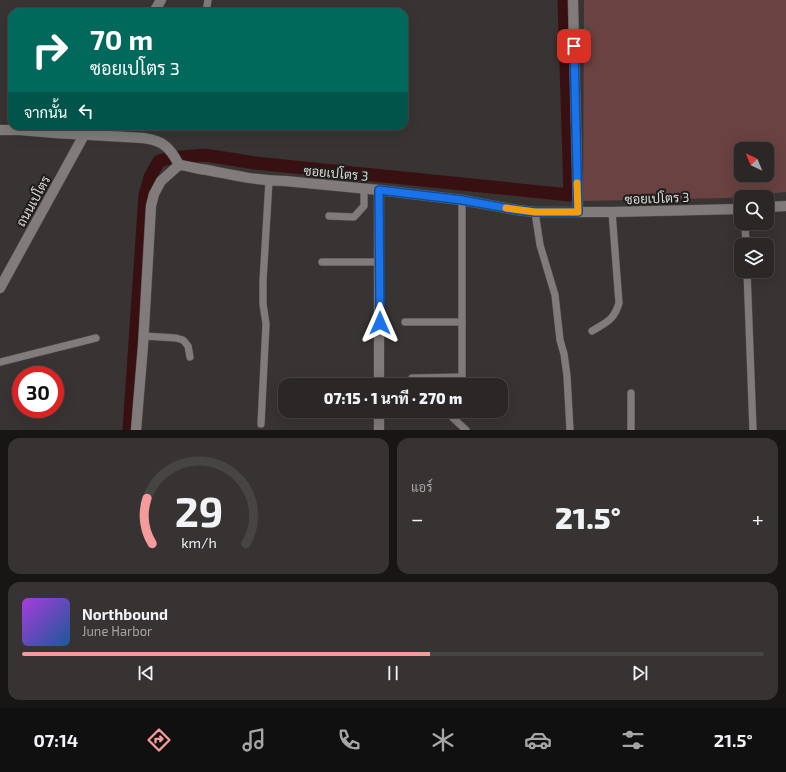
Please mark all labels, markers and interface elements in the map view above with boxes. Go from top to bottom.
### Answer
text: 70 m [90,22,153,56]
icon: right [24,24,76,76]
pin [557,29,591,63]
icon: arrive [563,35,585,57]
text: ซอยเปโตร 3 [90,57,180,79]
icon: left [75,100,97,122]
text: จากนั้น [24,103,67,121]
north arrow [734,142,774,182]
map controls [734,142,774,278]
street label: ซอยเปโตร 3 [303,162,369,184]
street label: ถนนเปโตร [12,173,54,229]
street label: ซอยเปโตร 3 [624,189,690,207]
button: search [734,190,774,230]
button: layers [734,238,774,278]
position arrow [359,302,401,344]
speed limit sign: 30 [12,366,64,418]
text: 07:15 · 1 นาที · 270 m [324,389,462,407]
text: แอร์ [411,479,432,495]
text: 29 [174,485,223,535]
text: 21.5° [555,499,621,535]
text: − [411,505,424,531]
text: + [752,505,764,531]
text: km/h [181,534,216,551]
text: Northbound [82,605,168,623]
text: June Harbor [82,623,152,639]
icon: previous [135,662,157,684]
icon: pause [382,662,404,684]
icon: next [629,662,651,684]
icon: directions [145,726,173,754]
icon: music [240,726,268,754]
icon: phone [335,726,363,754]
icon: climate [429,726,457,754]
icon: car [524,726,552,754]
icon: filters [619,726,647,754]
text: 07:14 [33,729,78,751]
text: 21.5° [714,729,753,751]

